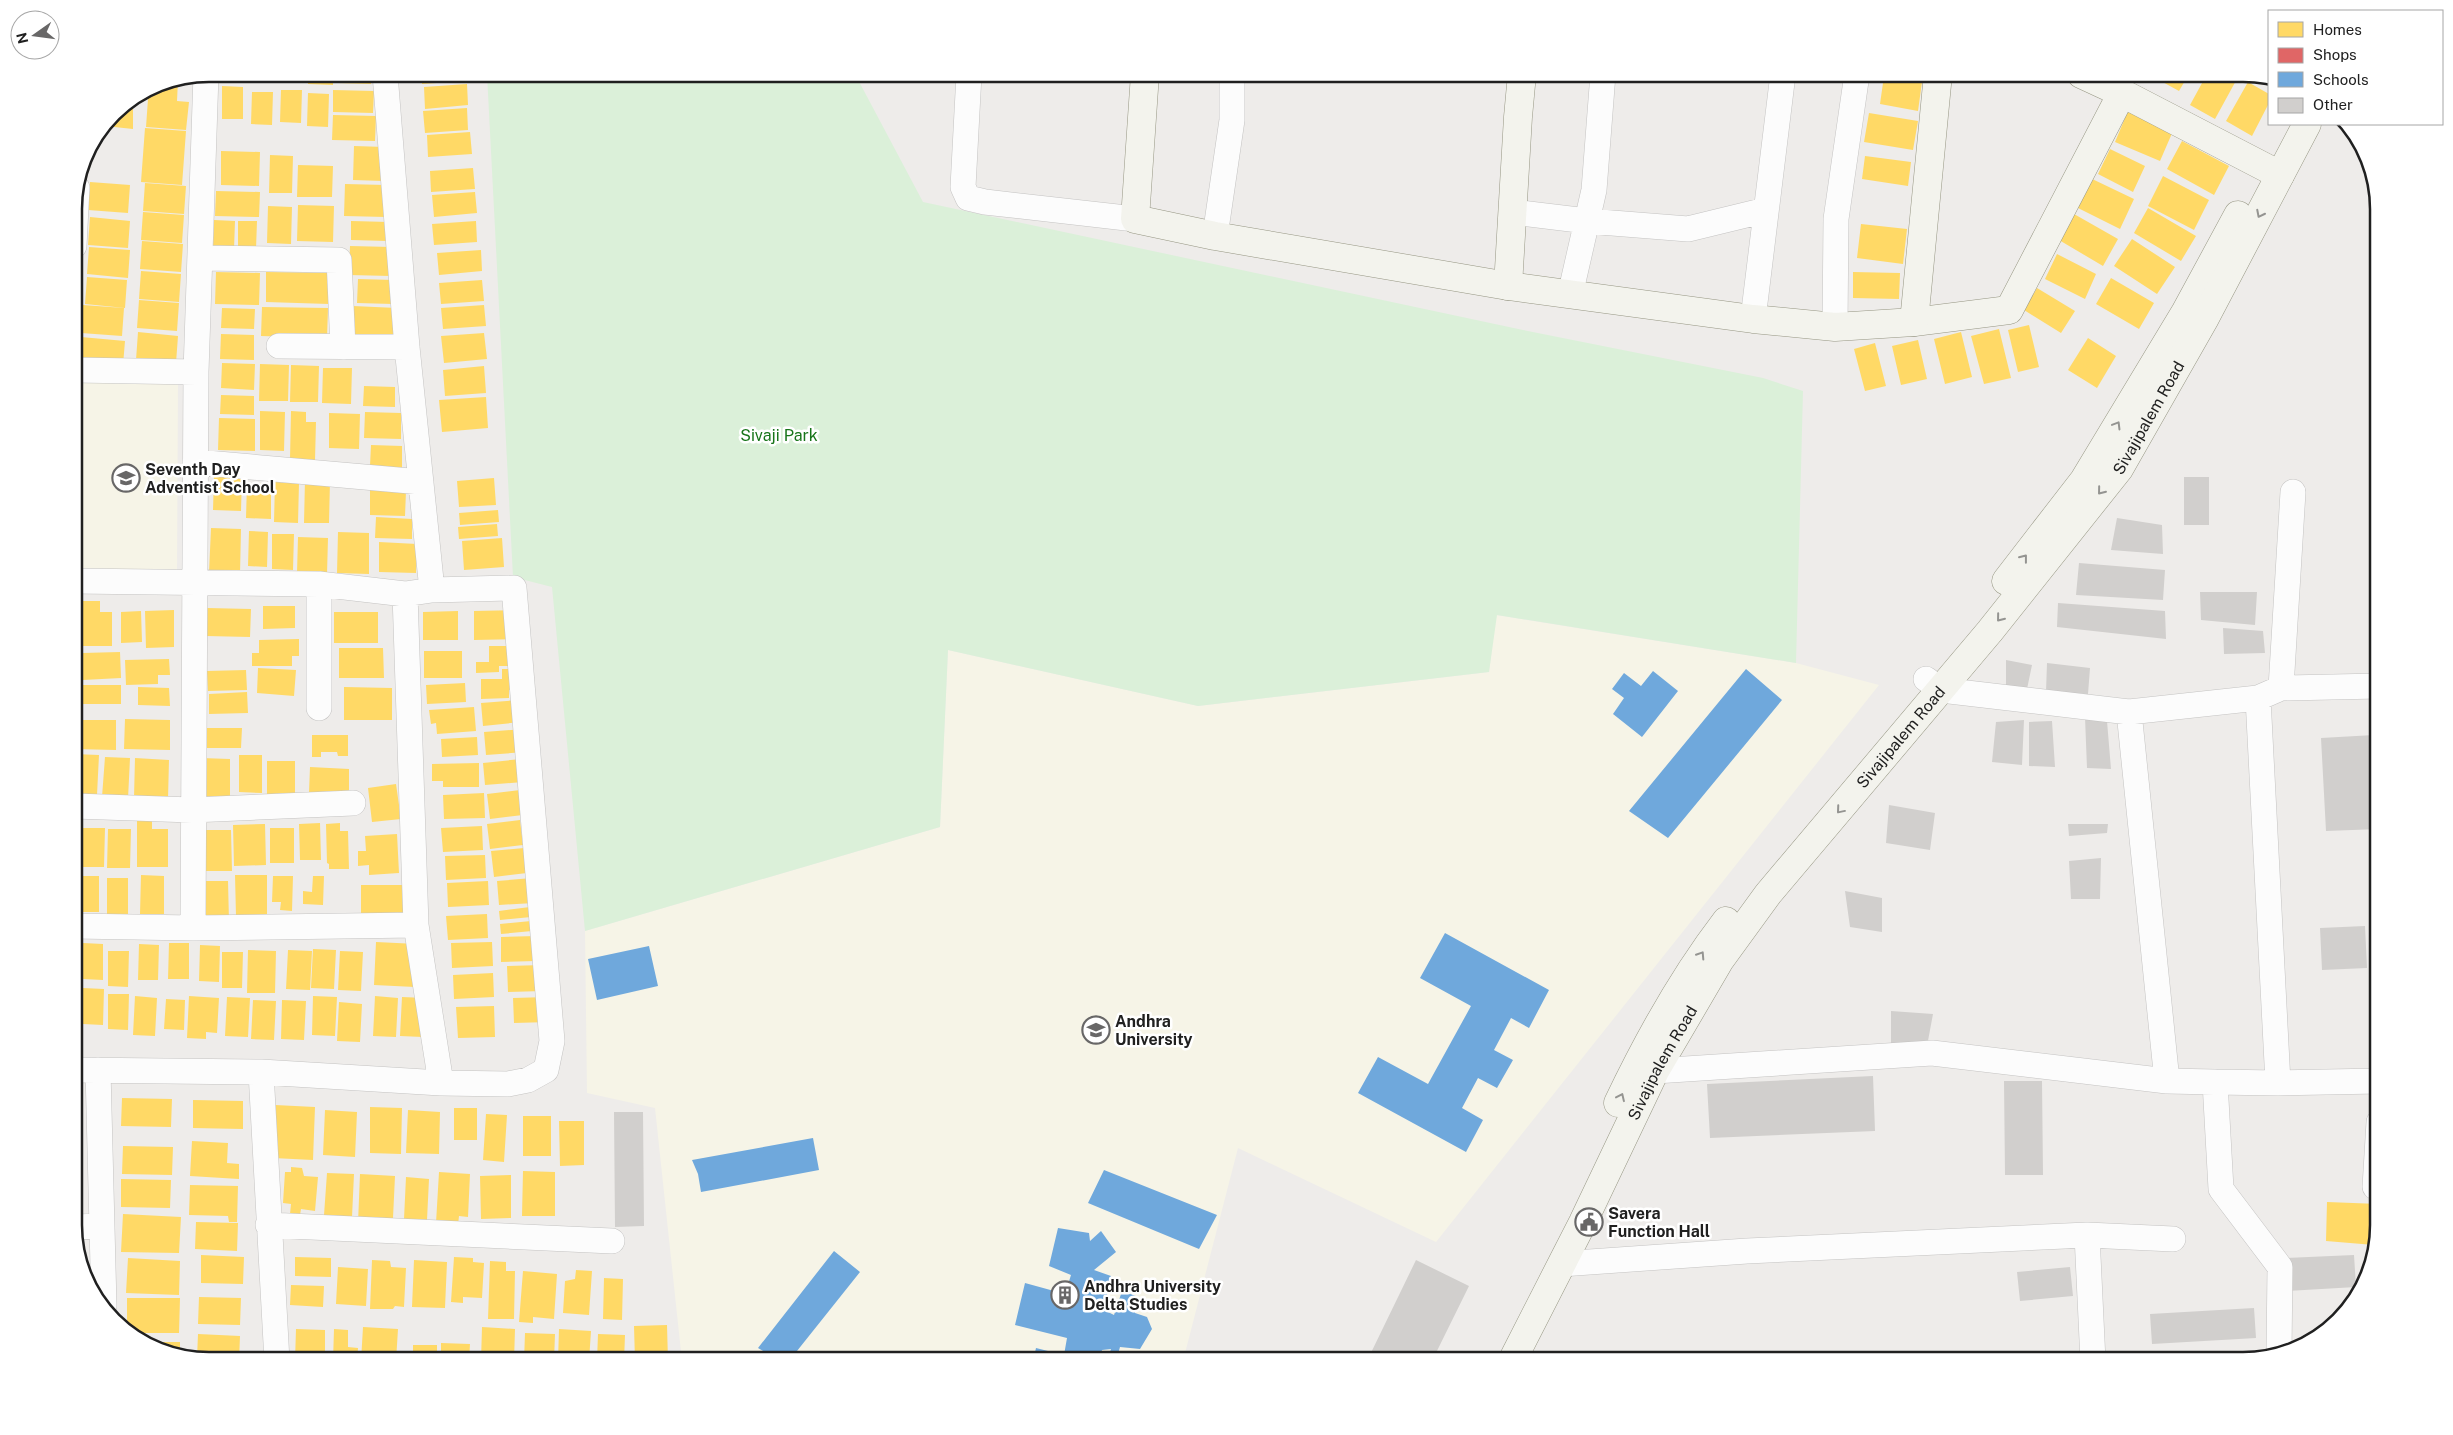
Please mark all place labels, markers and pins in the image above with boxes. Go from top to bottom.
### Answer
place label: Seventh Day Adventist School [145,460,275,497]
school or university icon: Seventh Day Adventist School [111,463,141,493]
place label: Andhra University [1115,1012,1193,1049]
school or university icon: Andhra University [1081,1015,1111,1045]
place label: Savera Function Hall [1608,1204,1710,1241]
public building icon: Savera Function Hall [1574,1207,1604,1237]
place label: Andhra University Delta Studies [1084,1277,1221,1314]
building icon: Andhra University Delta Studies [1050,1280,1080,1310]

